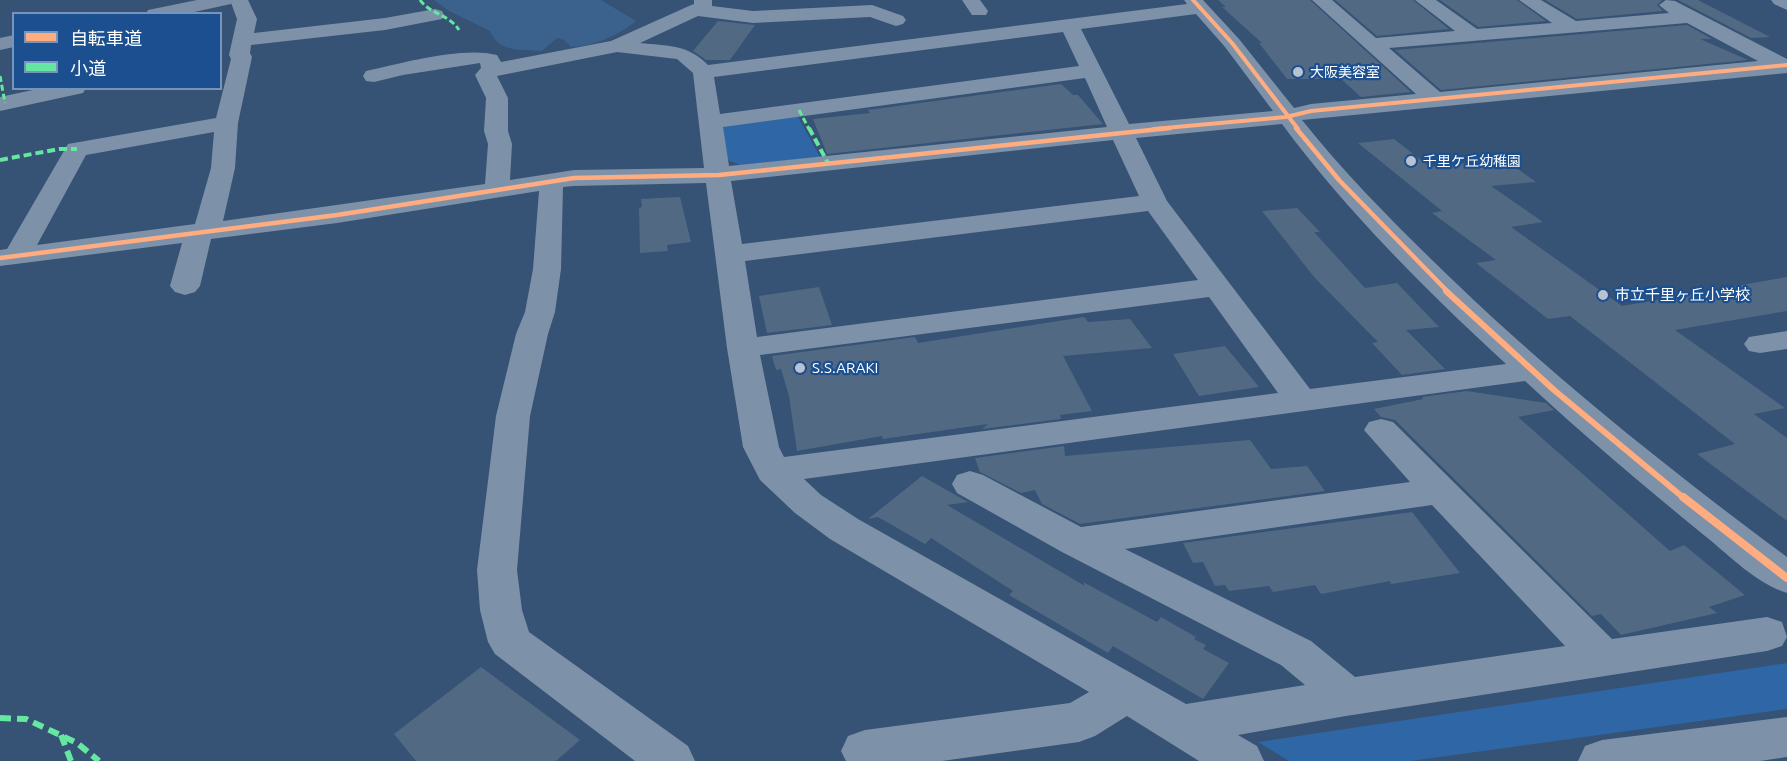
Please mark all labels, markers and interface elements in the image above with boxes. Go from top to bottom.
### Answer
legend [12,12,222,90]
text: 自転車道 [70,28,142,48]
text: 小道 [70,58,106,78]
place label: 大阪美容室 [1310,64,1380,80]
marker: 大阪美容室 [1291,65,1305,79]
place label: 千里ケ丘幼稚園 [1423,153,1521,169]
marker: 千里ケ丘幼稚園 [1404,154,1418,168]
place label: 市立千里ヶ丘小学校 [1615,286,1750,304]
marker: 市立千里ヶ丘小学校 [1596,288,1610,302]
place label: S.S.ARAKI [812,359,878,377]
marker: S.S.ARAKI [793,361,807,375]

